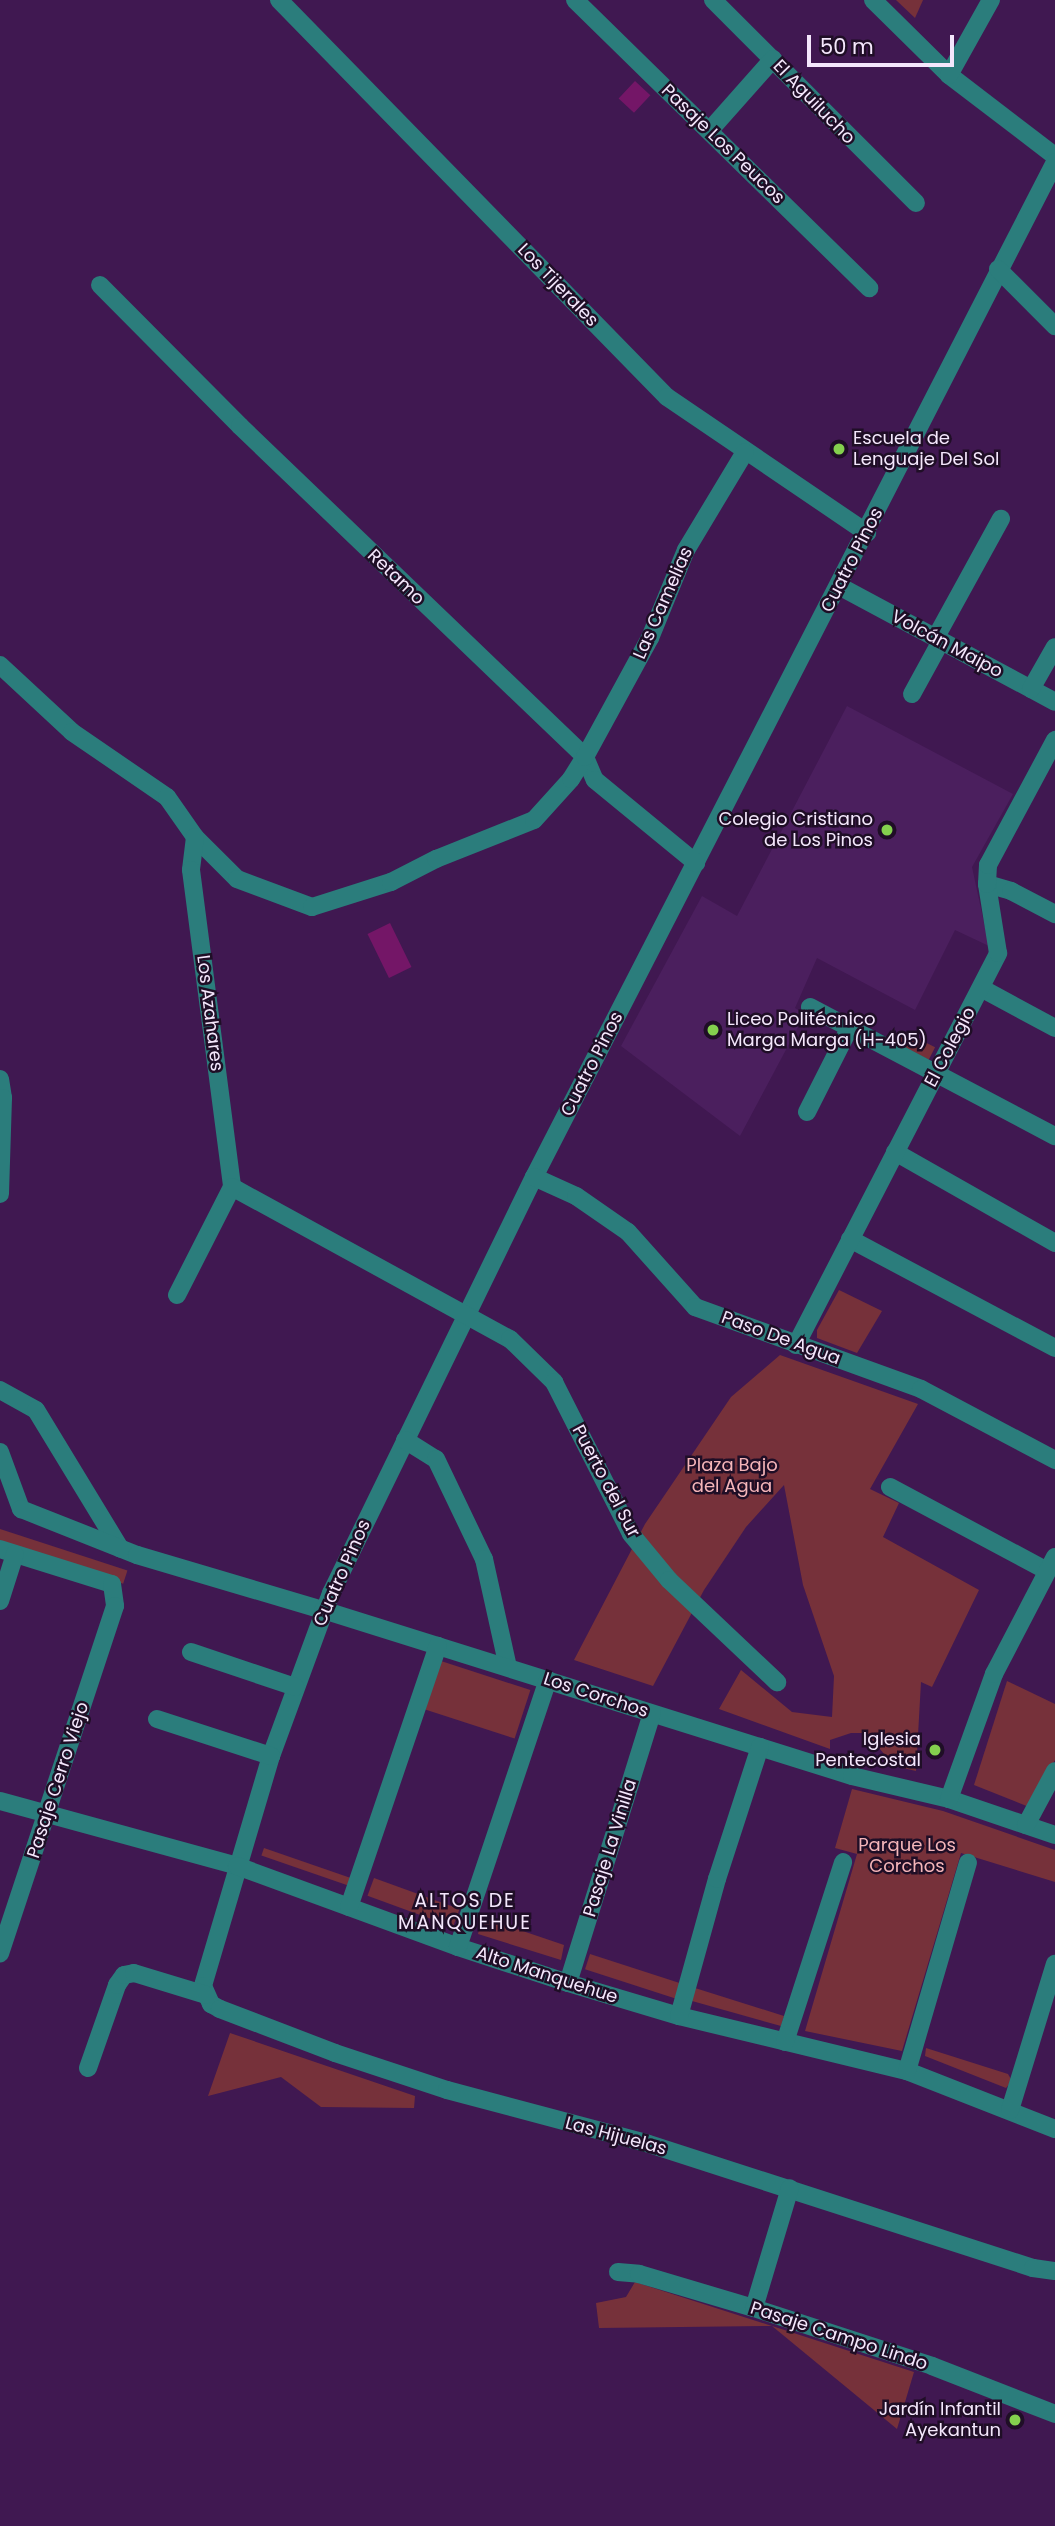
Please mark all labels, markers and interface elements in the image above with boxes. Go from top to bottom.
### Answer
scale bar [810,21,957,65]
text: 50 m [820,32,874,61]
street label: El Aguilucho [769,55,859,149]
street label: Pasaje Los Peucos [657,80,789,208]
street label: Los Tijerales [513,239,603,331]
place label: Escuela de Lenguaje Del Sol [853,428,999,471]
marker: Escuela de Lenguaje Del Sol [831,441,847,457]
street label: Cuatro Pinos [816,504,888,616]
street label: Las Camelias [629,544,697,662]
street label: Retamo [363,545,429,609]
street label: Volcán Maipo [887,606,1007,682]
place label: Colegio Cristiano de Los Pinos [718,809,873,852]
marker: Colegio Cristiano de Los Pinos [879,822,895,838]
street label: Los Azahares [192,954,228,1072]
street label: El Colegio [920,1003,980,1091]
street label: Cuatro Pinos [556,1008,628,1120]
place label: Liceo Politécnico Marga Marga (H-405) [727,1009,927,1052]
marker: Liceo Politécnico Marga Marga (H-405) [705,1022,721,1038]
street label: Paso De Agua [719,1306,843,1370]
street label: Puerto del Sur [567,1421,645,1541]
park label: Plaza Bajo del Agua [686,1455,778,1498]
street label: Cuatro Pinos [309,1516,375,1630]
street label: Los Corchos [541,1668,651,1722]
street label: Pasaje Cerro Viejo [23,1699,93,1861]
place label: Iglesia Pentecostal [815,1729,921,1772]
marker: Iglesia Pentecostal [927,1742,943,1758]
street label: Pasaje La Vinilla [579,1777,641,1919]
park label: Parque Los Corchos [858,1835,956,1878]
district label: ALTOS DE MANQUEHUE [399,1890,531,1934]
street label: Alto Manquehue [473,1942,621,2008]
street label: Las Hijuelas [563,2112,669,2160]
street label: Pasaje Campo Lindo [748,2297,930,2375]
place label: Jardín Infantil Ayekantun [879,2399,1001,2442]
marker: Jardín Infantil Ayekantun [1007,2412,1023,2428]

